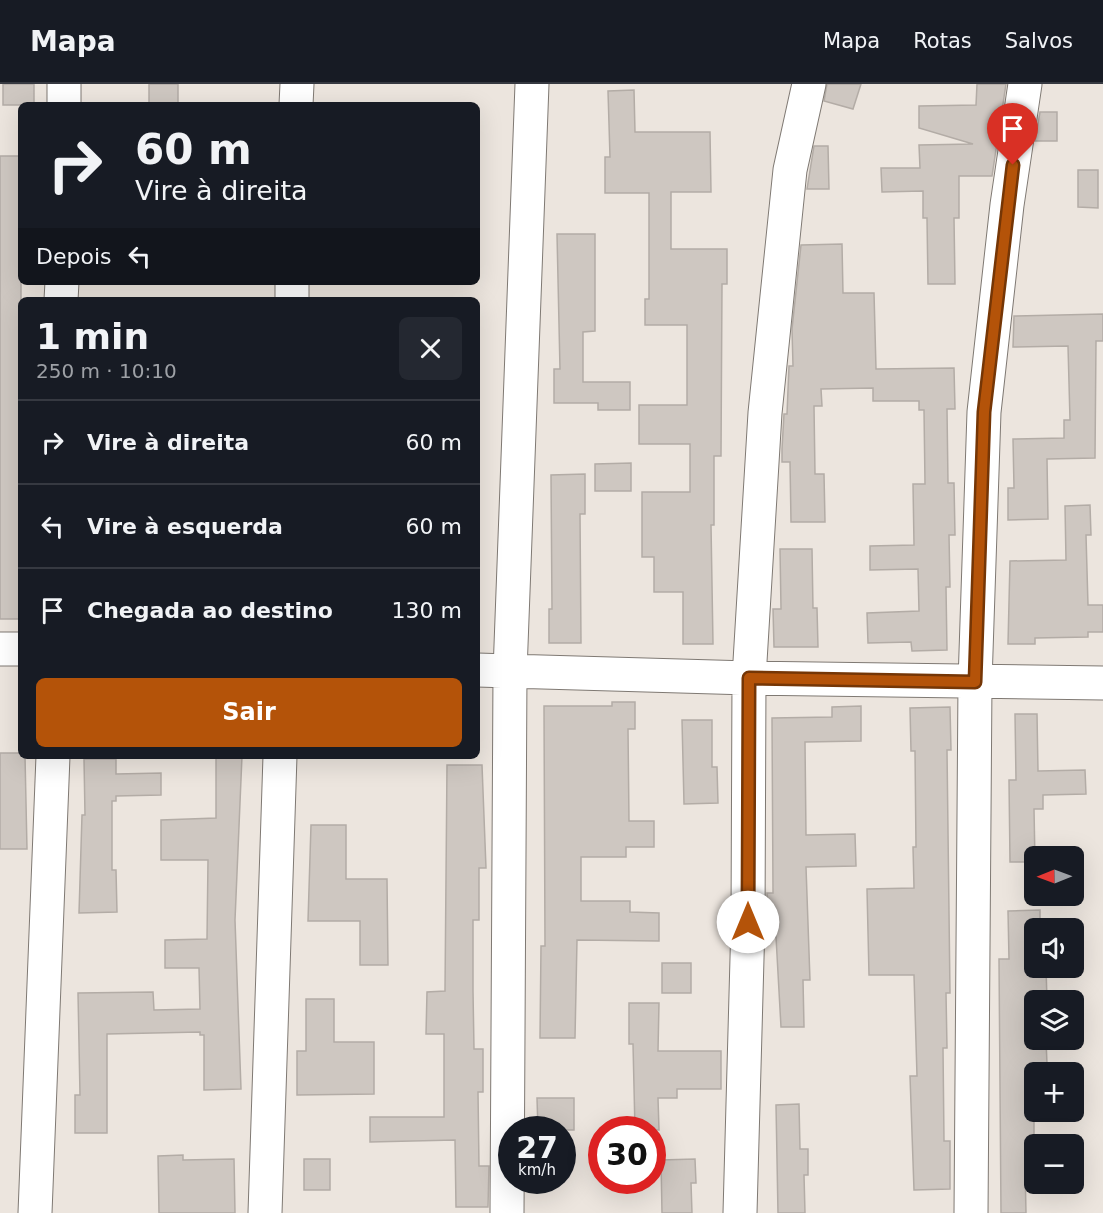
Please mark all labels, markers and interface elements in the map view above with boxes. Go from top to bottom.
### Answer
text: Mapa [30,25,116,58]
text: Mapa [823,29,880,53]
text: Rotas [913,29,972,53]
text: Salvos [1005,29,1073,53]
pin [987,103,1038,165]
icon: arrive [996,112,1029,145]
text: 60 m [135,125,252,174]
icon: right [36,126,114,204]
text: Vire à direita [135,175,308,206]
icon: left [123,240,156,273]
text: Depois [36,244,111,269]
text: 1 min [36,316,149,357]
button: close [399,317,462,380]
text: 250 m · 10:10 [36,359,177,383]
icon: right [36,426,69,459]
text: Vire à direita [87,430,249,455]
text: 60 m [406,430,462,455]
icon: left [36,510,69,543]
text: Vire à esquerda [87,514,283,539]
text: 60 m [406,514,462,539]
icon: arrive [36,594,69,627]
text: Chegada ao destino [87,598,333,623]
text: 130 m [392,598,462,623]
button: Sair [36,678,462,747]
north arrow [1024,846,1084,906]
map controls [1024,846,1084,1194]
position arrow [716,890,780,954]
button: sound [1024,918,1084,978]
button: layers [1024,990,1084,1050]
button: + [1024,1062,1084,1122]
speed limit sign: 30 [588,1116,666,1194]
text: 27 [516,1130,558,1165]
button: − [1024,1134,1084,1194]
text: km/h [518,1161,556,1179]

